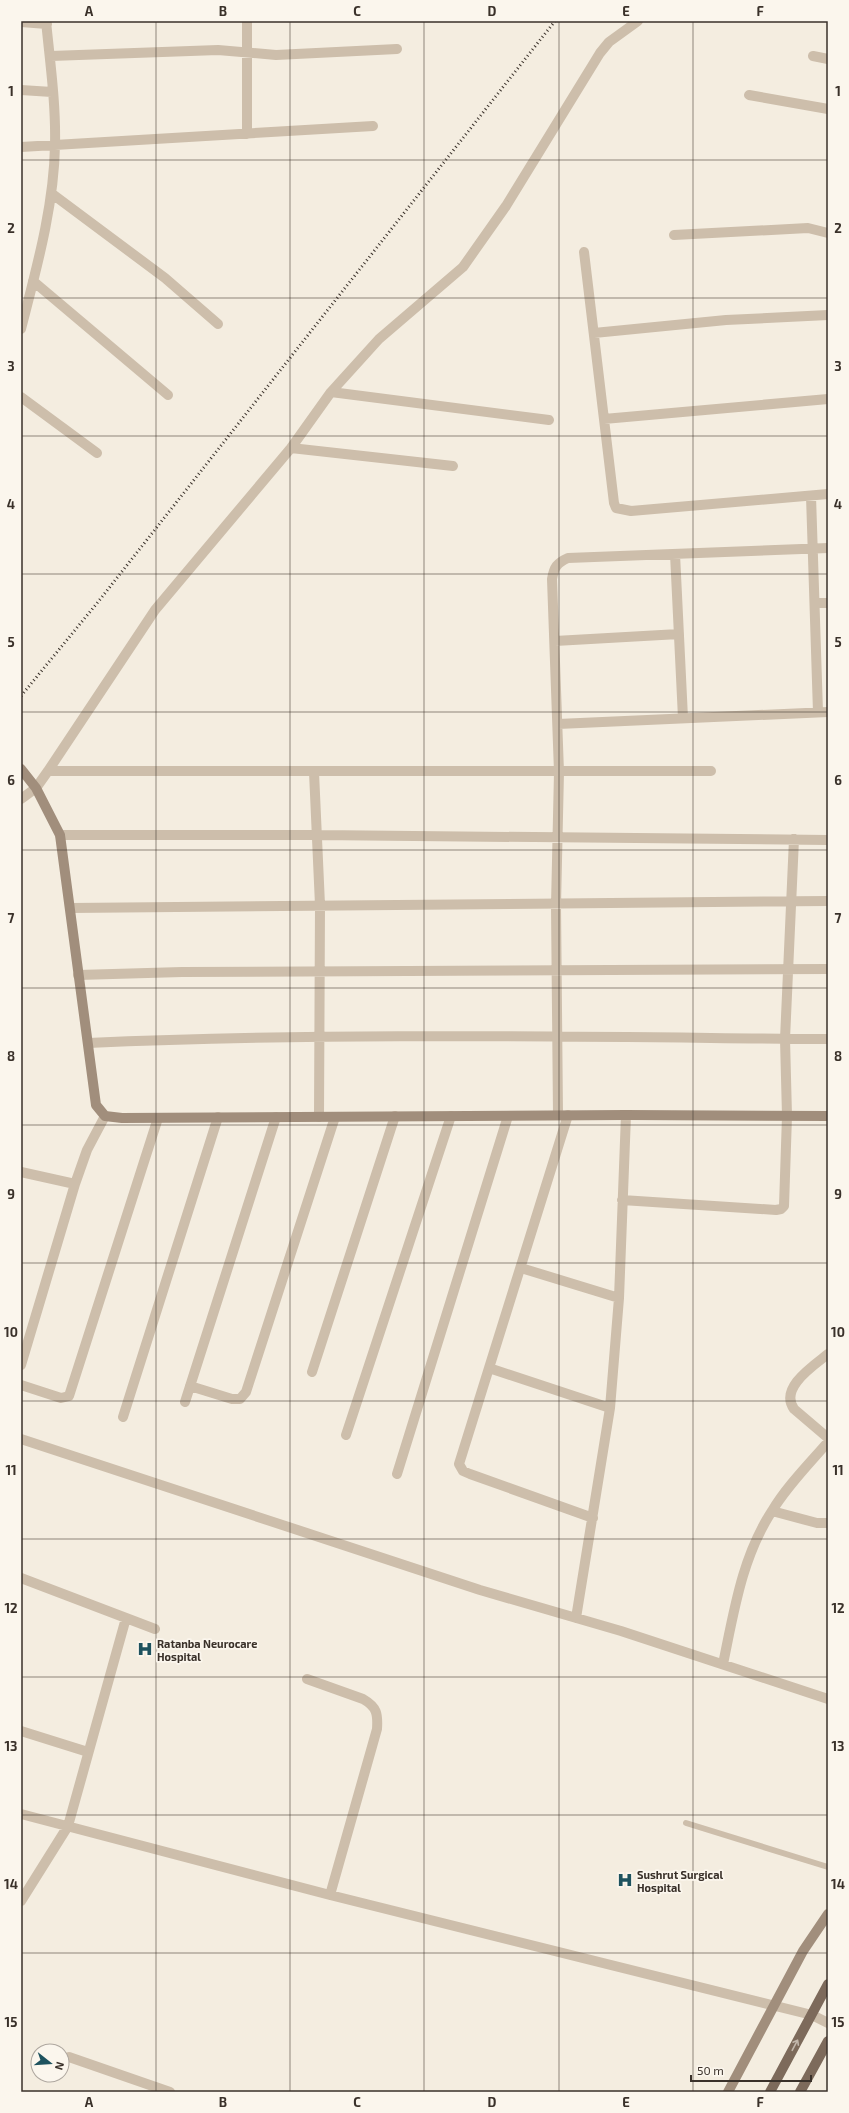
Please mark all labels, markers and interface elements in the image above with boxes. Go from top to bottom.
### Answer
text: A [85,3,94,19]
text: B [219,3,227,19]
text: C [353,3,361,19]
text: D [488,3,497,19]
text: E [622,3,630,19]
text: F [756,3,764,19]
text: 1 [8,83,14,99]
text: 1 [835,83,841,99]
text: 2 [7,220,15,236]
text: 2 [834,220,842,236]
text: 3 [7,358,15,374]
text: 3 [834,358,842,374]
text: 4 [7,496,15,512]
text: 4 [834,496,842,512]
text: 5 [7,634,15,650]
text: 5 [834,634,842,650]
text: 6 [7,772,15,788]
text: 6 [834,772,842,788]
text: 7 [8,910,15,926]
text: 7 [835,910,842,926]
text: 8 [7,1048,15,1064]
text: 8 [834,1048,842,1064]
text: 9 [7,1186,15,1202]
text: 9 [834,1186,842,1202]
text: 10 [4,1324,18,1340]
text: 10 [831,1324,845,1340]
text: 11 [5,1462,17,1478]
text: 11 [832,1462,844,1478]
text: 12 [4,1600,18,1616]
text: 12 [831,1600,845,1616]
place label: Ratanba Neurocare Hospital [157,1637,257,1663]
hospital icon: Ratanba Neurocare Hospital [136,1640,154,1658]
text: 13 [5,1738,18,1754]
text: 13 [832,1738,845,1754]
place label: Sushrut Surgical Hospital [637,1868,723,1894]
hospital icon: Sushrut Surgical Hospital [616,1871,634,1889]
text: 14 [4,1876,18,1892]
text: 14 [831,1876,845,1892]
text: 15 [5,2014,17,2030]
text: 15 [832,2014,844,2030]
one-way arrow [792,2039,799,2051]
north arrow [30,2043,70,2083]
scale bar [691,2057,811,2083]
text: N [53,2060,67,2072]
text: 50 m [697,2063,724,2077]
text: A [85,2094,94,2110]
text: B [219,2094,227,2110]
text: C [353,2094,361,2110]
text: D [488,2094,497,2110]
text: E [622,2094,630,2110]
text: F [756,2094,764,2110]

